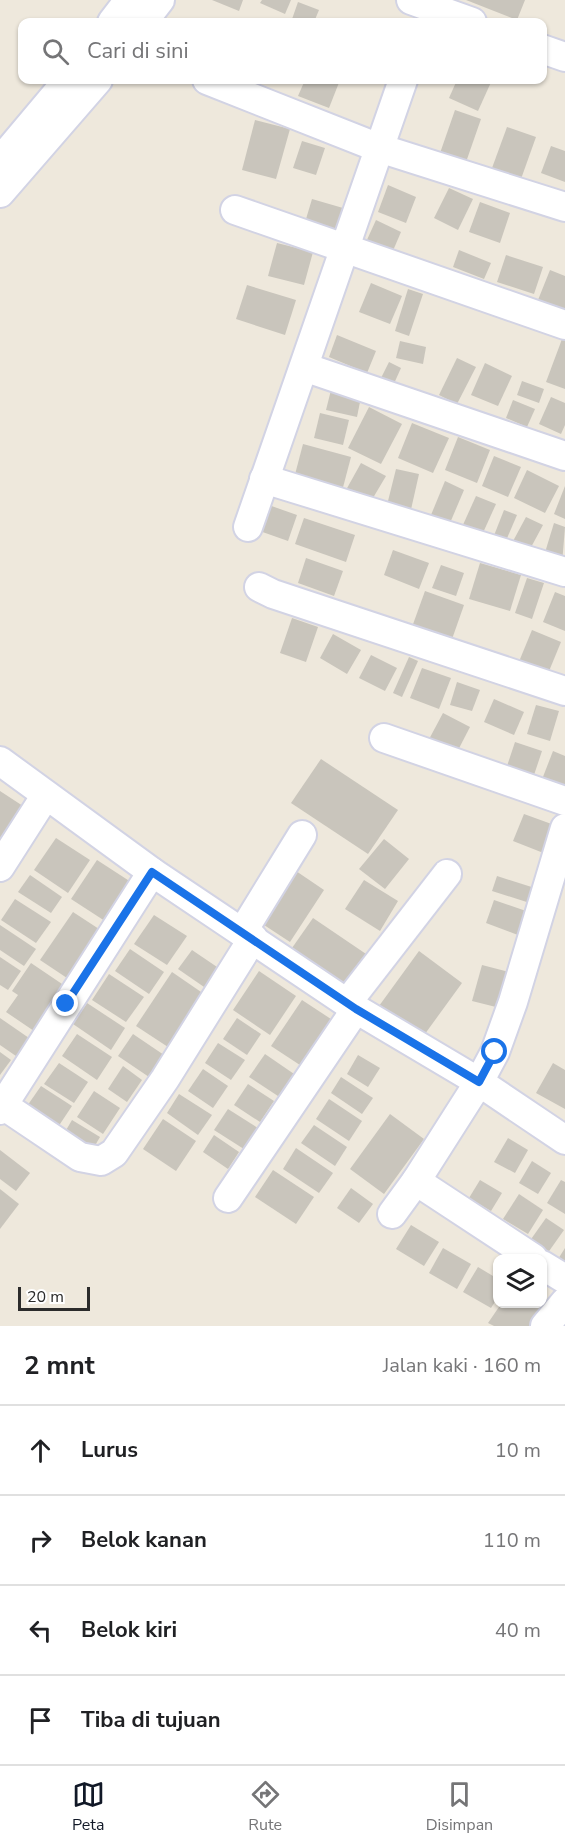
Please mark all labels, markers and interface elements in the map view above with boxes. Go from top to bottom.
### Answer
search box [18,18,547,84]
icon: search [39,35,72,68]
text: Cari di sini [87,36,189,66]
route end [52,990,78,1016]
route start [481,1038,507,1064]
map controls [493,1254,547,1308]
button: layers [493,1254,547,1308]
scale bar [18,1284,90,1312]
text: 20 m [27,1286,64,1308]
text: 2 mnt [24,1348,95,1383]
text: Jalan kaki · 160 m [383,1352,541,1379]
icon: ahead [24,1434,57,1467]
text: Lurus [81,1435,138,1465]
text: 10 m [495,1437,541,1464]
icon: right [24,1524,57,1557]
text: Belok kanan [81,1525,207,1555]
text: 110 m [483,1527,541,1554]
icon: left [24,1614,57,1647]
text: Belok kiri [81,1615,177,1645]
text: 40 m [495,1617,541,1644]
icon: arrive [24,1704,57,1737]
text: Tiba di tujuan [81,1705,221,1735]
tab: Peta [72,1778,105,1836]
tab: Rute [248,1778,282,1836]
tab: Disimpan [426,1778,493,1836]

